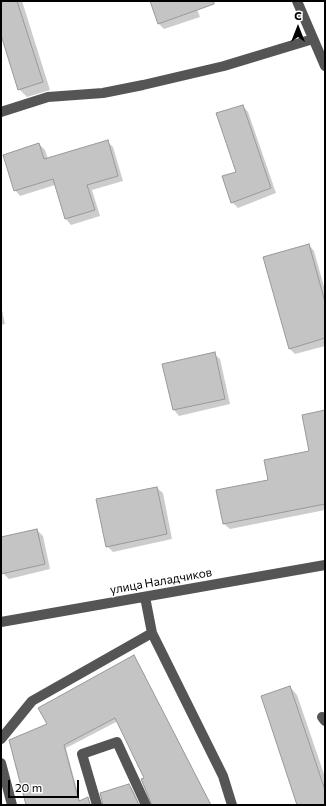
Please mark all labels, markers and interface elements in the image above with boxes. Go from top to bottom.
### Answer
north arrow [278,8,318,48]
text: С [294,9,302,22]
street label: улица Наладчиков [109,565,213,597]
scale bar [10,772,81,798]
text: 20 m [15,780,42,794]

